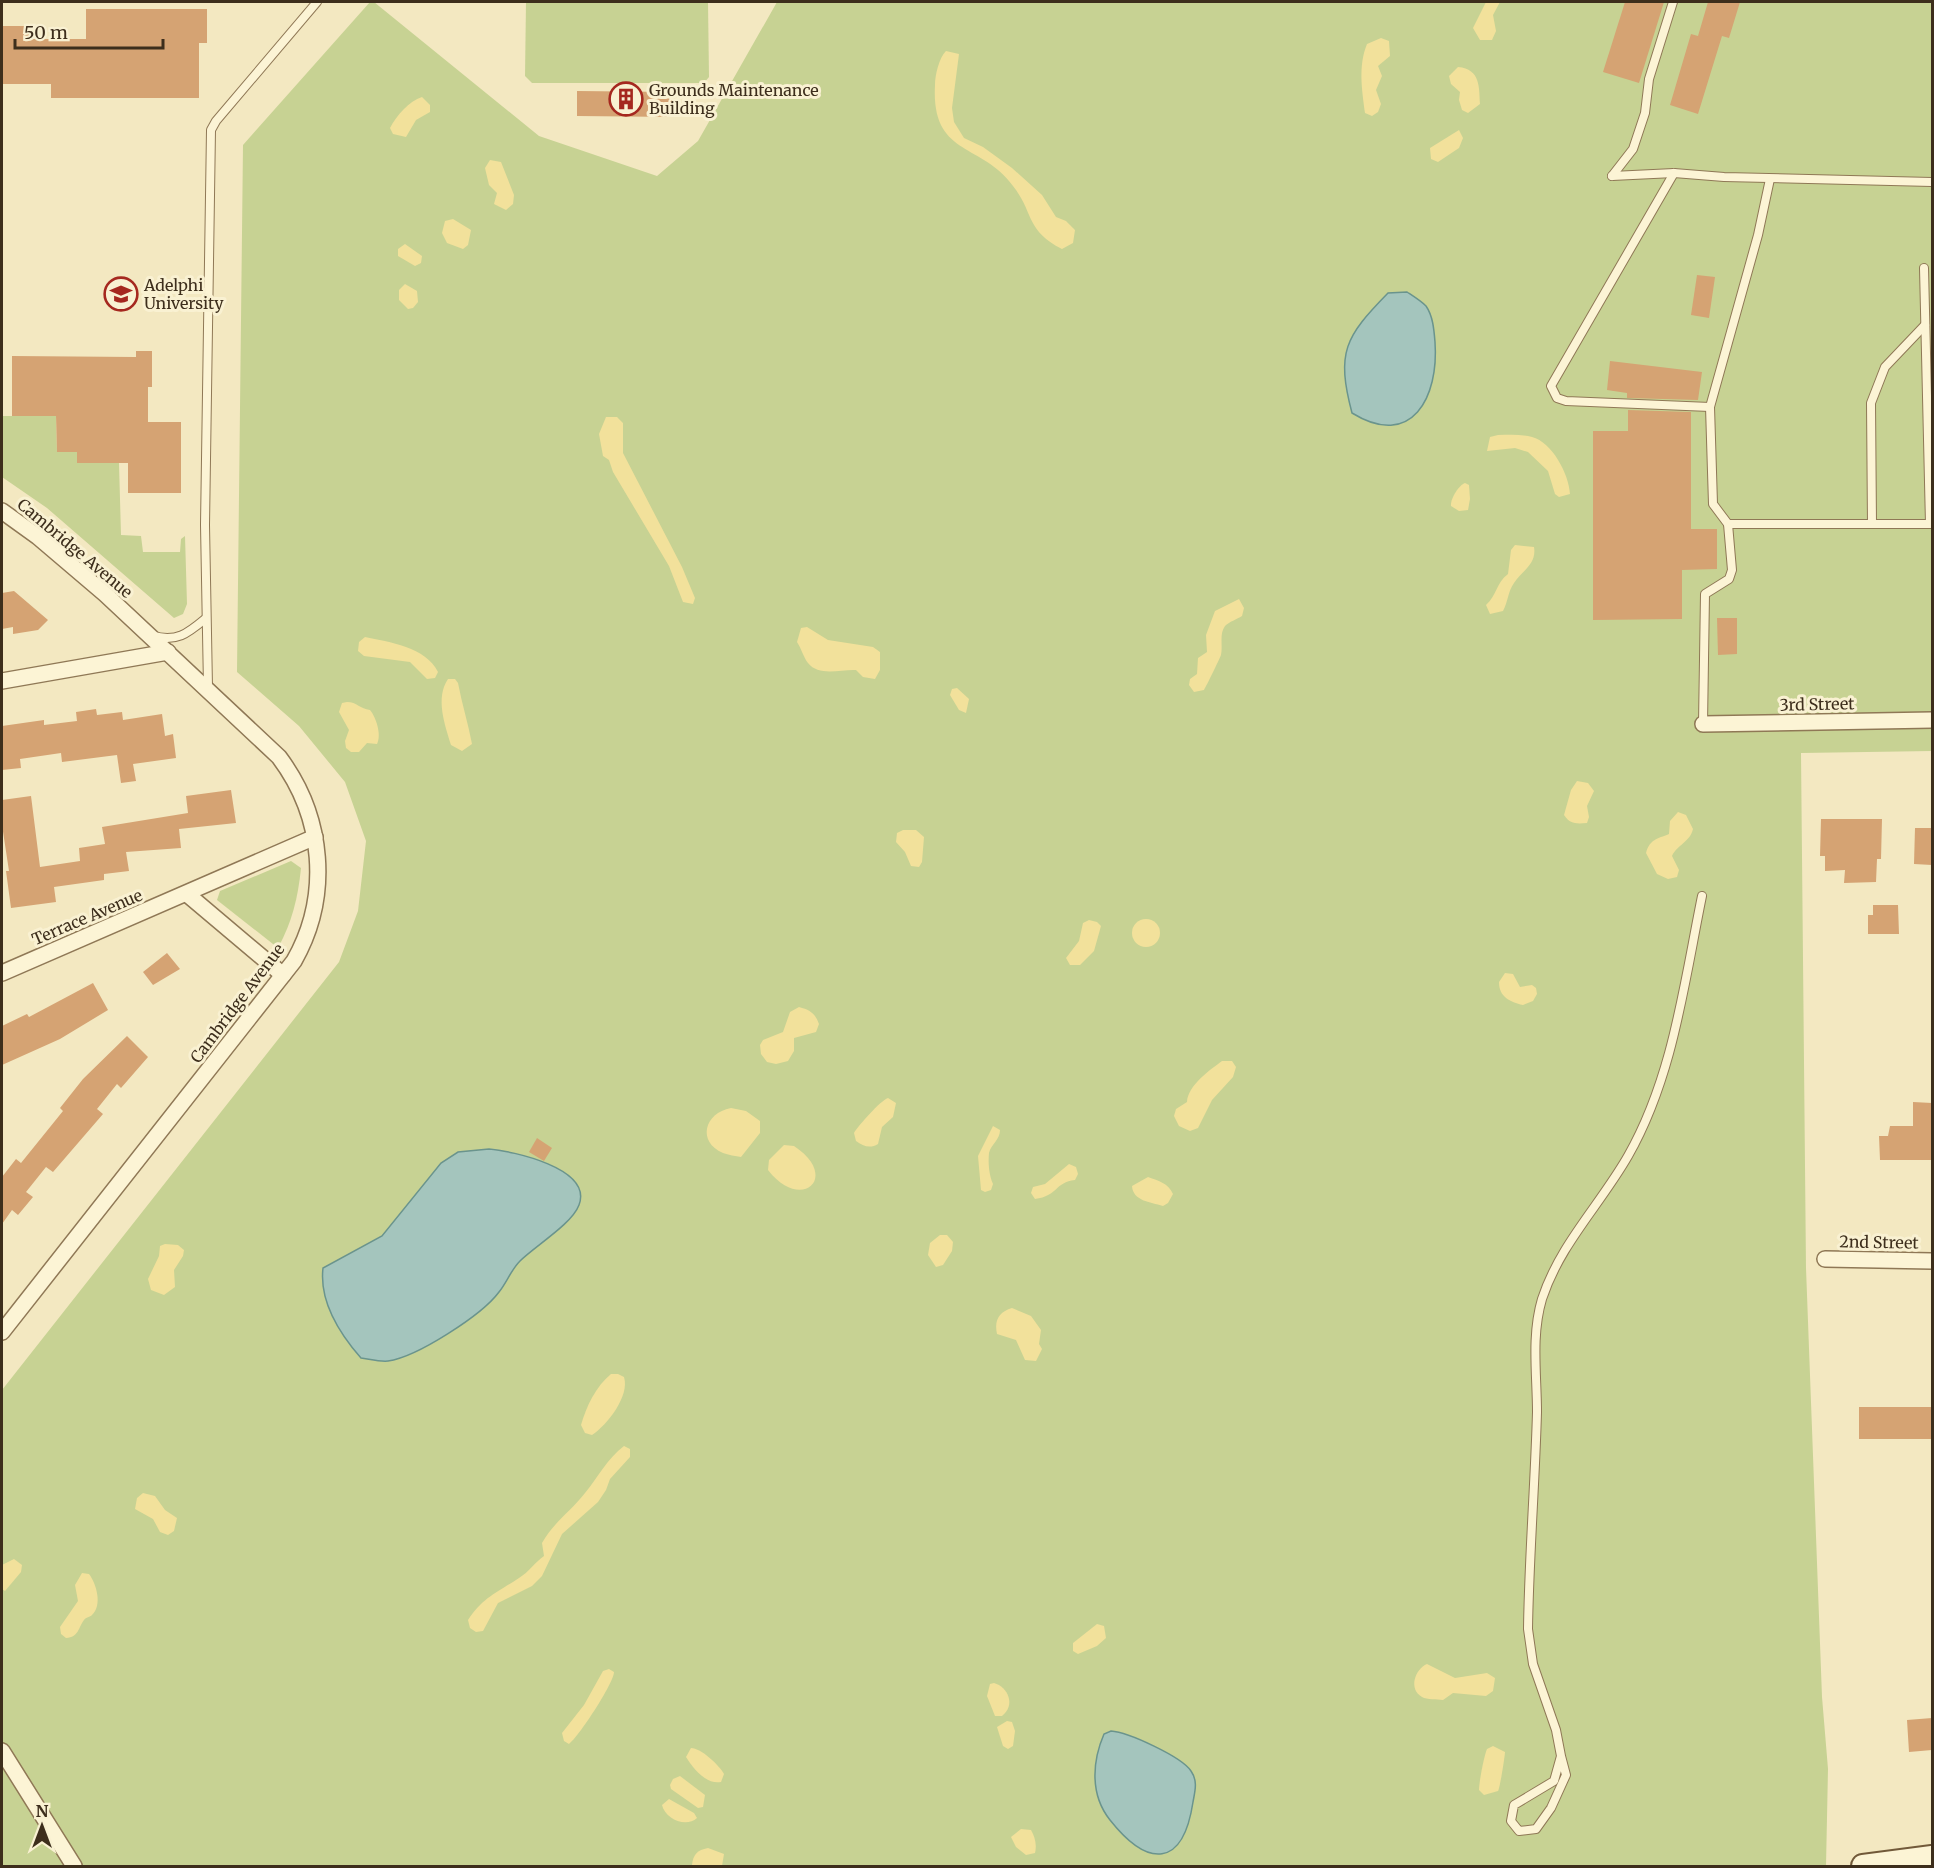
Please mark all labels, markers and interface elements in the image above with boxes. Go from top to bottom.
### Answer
scale bar [15,12,164,50]
text: 50 m [24,21,68,44]
place label: Grounds Maintenance Building [649,80,819,118]
building icon: Grounds Maintenance Building [608,81,644,117]
place label: Adelphi University [143,275,224,313]
school or university icon: Adelphi University [103,276,139,312]
street label: Cambridge Avenue [13,494,137,602]
street label: 3rd Street [1779,693,1855,715]
street label: Terrace Avenue [29,885,145,949]
street label: Cambridge Avenue [186,939,288,1067]
street label: 2nd Street [1839,1231,1920,1253]
north arrow [12,1796,72,1856]
text: N [36,1801,49,1821]

